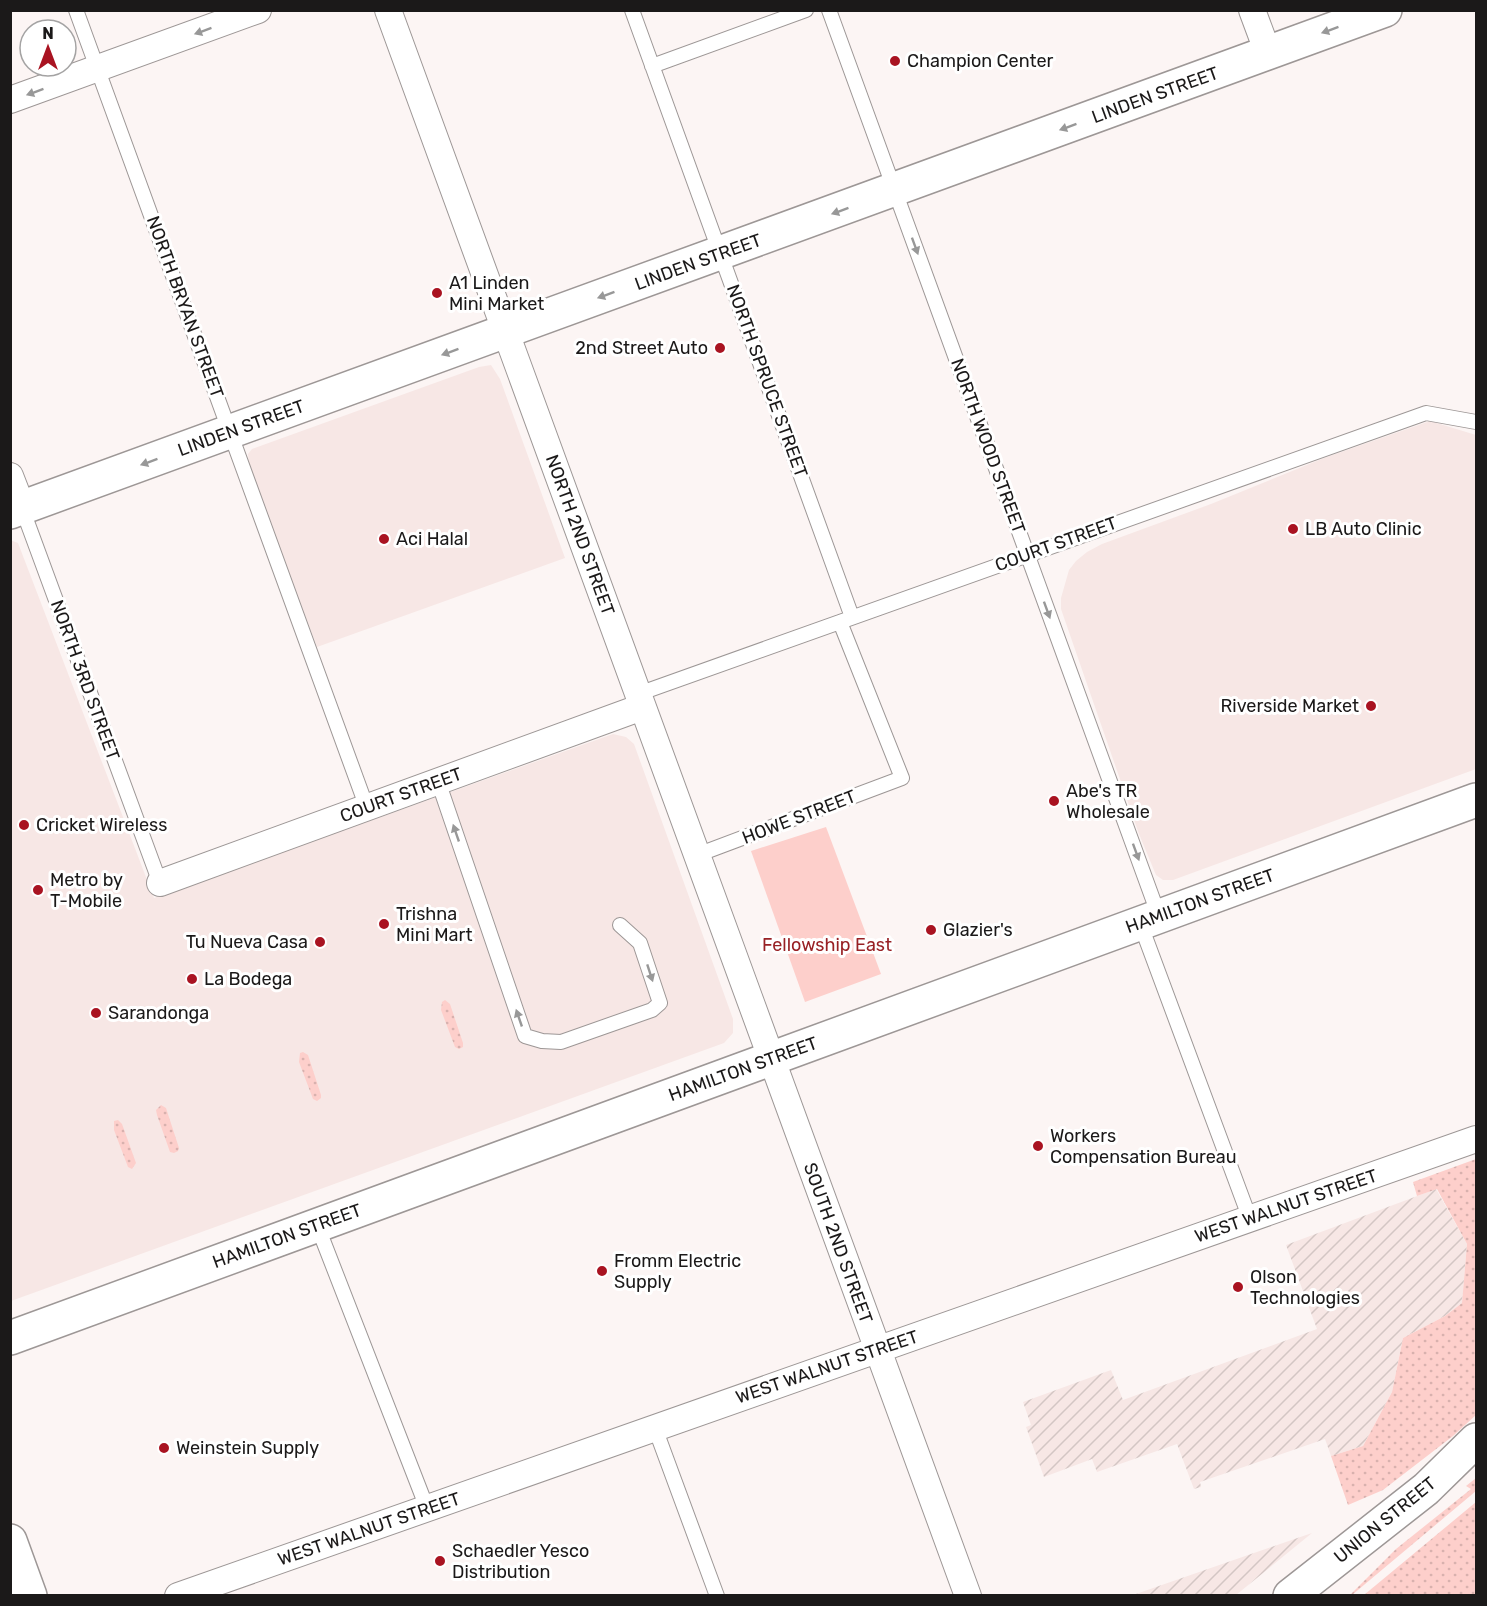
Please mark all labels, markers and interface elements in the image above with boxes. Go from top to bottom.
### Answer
north arrow [18,18,78,78]
text: N [42,24,54,43]
one-way arrow [194,26,212,36]
one-way arrow [1321,26,1339,36]
place label: Champion Center [907,50,1054,72]
marker: Champion Center [888,54,902,68]
street label: LINDEN STREET [1089,62,1221,128]
one-way arrow [26,87,44,97]
one-way arrow [1059,122,1077,132]
one-way arrow [831,206,849,216]
street label: NORTH BRYAN STREET [142,213,228,401]
street label: LINDEN STREET [632,229,764,295]
one-way arrow [910,237,920,255]
place label: A1 Linden Mini Market [449,272,544,315]
street label: NORTH SPRUCE STREET [722,281,812,481]
marker: A1 Linden Mini Market [430,286,444,300]
one-way arrow [597,291,615,301]
place label: 2nd Street Auto [575,337,708,359]
marker: 2nd Street Auto [713,341,727,355]
one-way arrow [441,347,459,357]
street label: NORTH WOOD STREET [946,355,1030,537]
street label: LINDEN STREET [175,395,307,461]
street label: NORTH 2ND STREET [541,452,619,618]
one-way arrow [140,457,158,467]
street label: COURT STREET [992,512,1120,576]
place label: LB Auto Clinic [1305,518,1422,540]
marker: LB Auto Clinic [1286,522,1300,536]
place label: Aci Halal [396,528,468,550]
marker: Aci Halal [377,532,391,546]
street label: NORTH 3RD STREET [46,597,124,763]
one-way arrow [1043,601,1053,619]
place label: Riverside Market [1221,695,1359,717]
marker: Riverside Market [1364,699,1378,713]
street label: COURT STREET [337,763,465,827]
place label: Abe's TR Wholesale [1066,780,1150,823]
street label: HOWE STREET [739,785,859,849]
marker: Abe's TR Wholesale [1047,794,1061,808]
place label: Cricket Wireless [36,814,167,836]
marker: Cricket Wireless [17,818,31,832]
one-way arrow [451,824,461,842]
one-way arrow [1131,843,1141,861]
street label: HAMILTON STREET [1123,864,1277,938]
place label: Metro by T-Mobile [50,869,123,912]
marker: Metro by T-Mobile [31,883,45,897]
place label: Trishna Mini Mart [396,903,472,946]
marker: Trishna Mini Mart [377,917,391,931]
place label: Glazier's [943,919,1013,941]
marker: Glazier's [924,923,938,937]
place label: Tu Nueva Casa [186,931,308,953]
park label: Fellowship East [762,934,892,956]
marker: Tu Nueva Casa [313,935,327,949]
one-way arrow [646,964,655,982]
place label: La Bodega [204,968,292,990]
marker: La Bodega [185,972,199,986]
place label: Sarandonga [108,1002,209,1024]
marker: Sarandonga [89,1006,103,1020]
one-way arrow [513,1008,523,1026]
street label: HAMILTON STREET [666,1032,820,1106]
place label: Workers Compensation Bureau [1050,1125,1237,1168]
marker: Workers Compensation Bureau [1031,1139,1045,1153]
street label: SOUTH 2ND STREET [799,1160,877,1326]
street label: WEST WALNUT STREET [1192,1164,1380,1248]
street label: HAMILTON STREET [210,1199,364,1273]
place label: Fromm Electric Supply [614,1250,741,1293]
marker: Fromm Electric Supply [595,1264,609,1278]
place label: Olson Technologies [1250,1266,1360,1309]
marker: Olson Technologies [1231,1280,1245,1294]
street label: WEST WALNUT STREET [733,1325,921,1409]
place label: Weinstein Supply [176,1437,319,1459]
marker: Weinstein Supply [157,1441,171,1455]
street label: UNION STREET [1330,1472,1440,1568]
street label: WEST WALNUT STREET [275,1487,463,1571]
place label: Schaedler Yesco Distribution [452,1540,589,1583]
marker: Schaedler Yesco Distribution [433,1554,447,1568]

